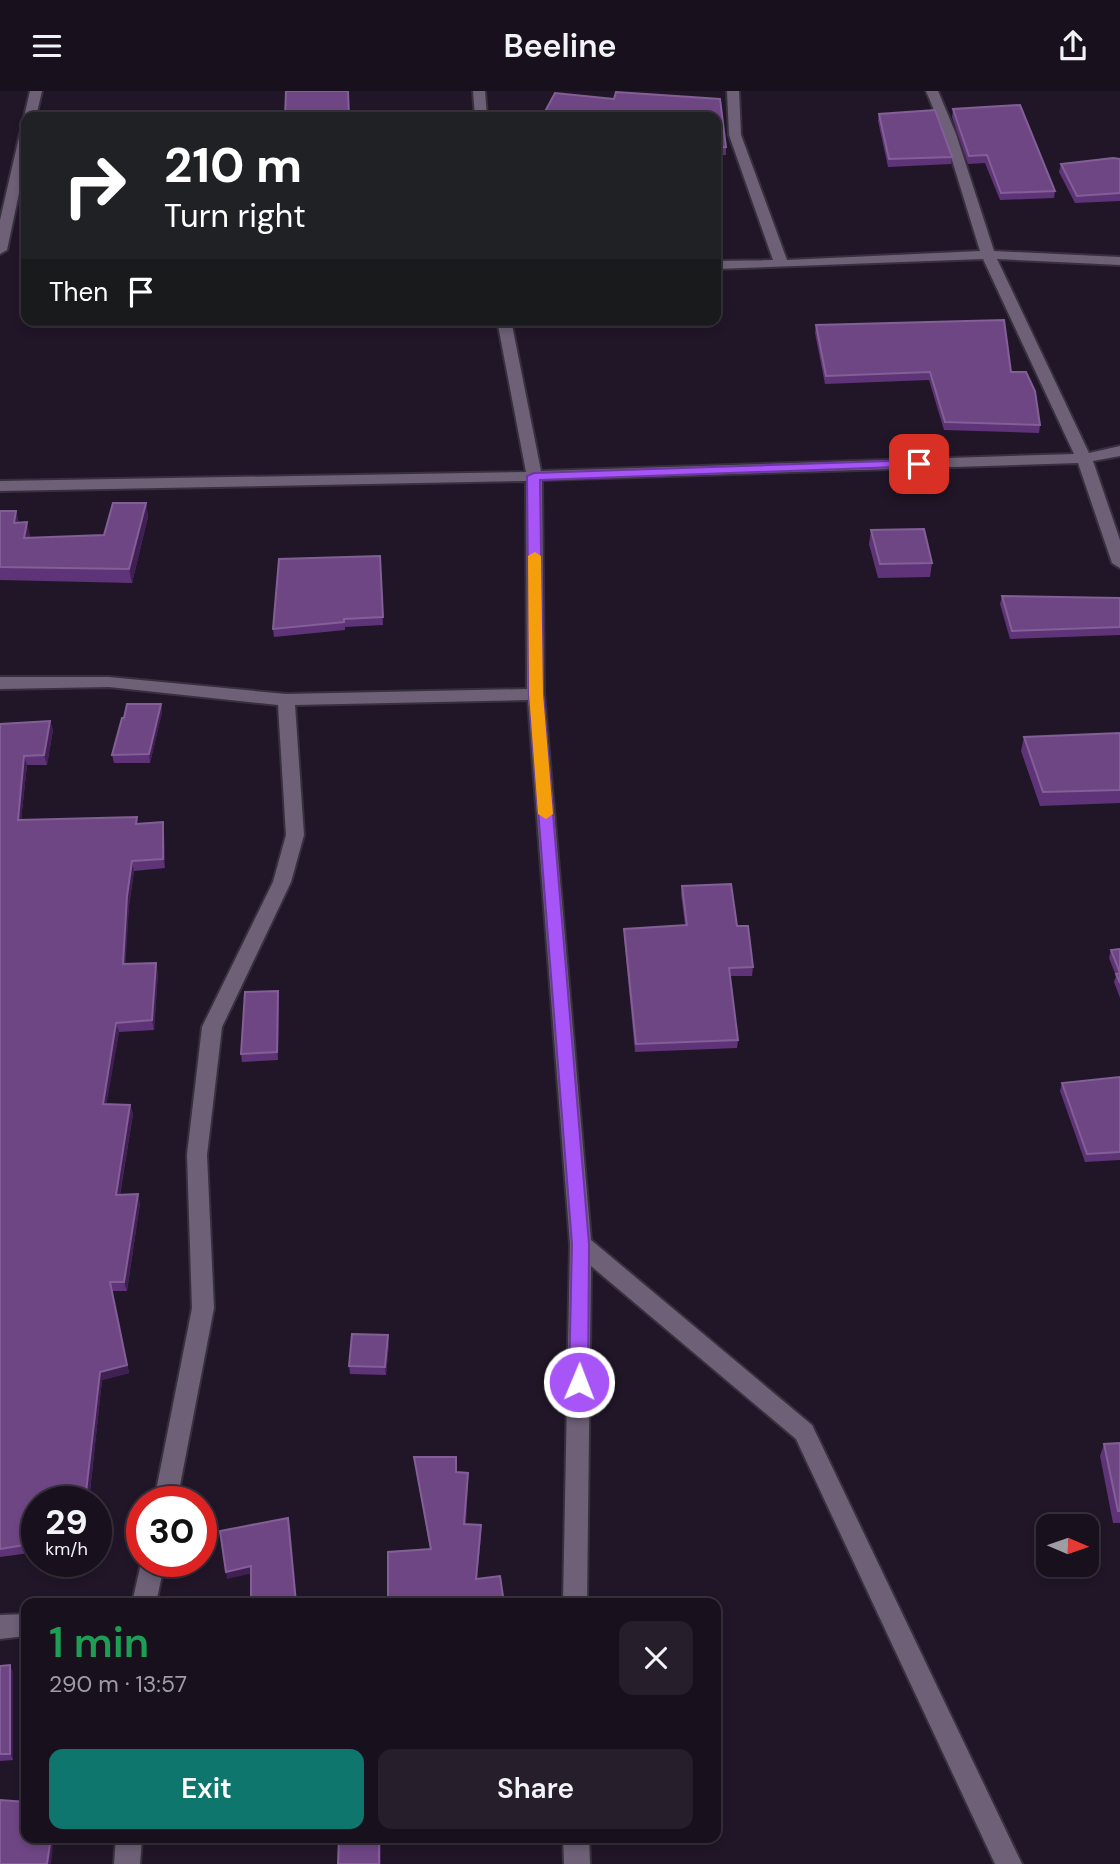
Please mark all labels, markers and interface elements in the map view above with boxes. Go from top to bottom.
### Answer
text: Beeline [504,25,616,67]
icon: menu [28,27,66,65]
icon: share [1054,27,1092,65]
text: 210 m [164,133,302,197]
icon: right [49,140,140,231]
text: Turn right [164,195,306,237]
icon: arrive [122,273,160,311]
text: Then [49,275,108,309]
pin [889,434,949,494]
icon: arrive [900,445,938,483]
position arrow [542,1345,616,1419]
speed limit sign: 30 [126,1486,217,1577]
text: 29 [45,1499,88,1545]
north arrow [1036,1514,1099,1577]
map controls [1036,1514,1099,1577]
text: km/h [45,1537,88,1561]
text: 1 min [49,1615,149,1670]
button: close [619,1621,693,1695]
text: 290 m · 13:57 [49,1669,187,1699]
button: Exit [49,1749,364,1829]
button: Share [378,1749,693,1829]

